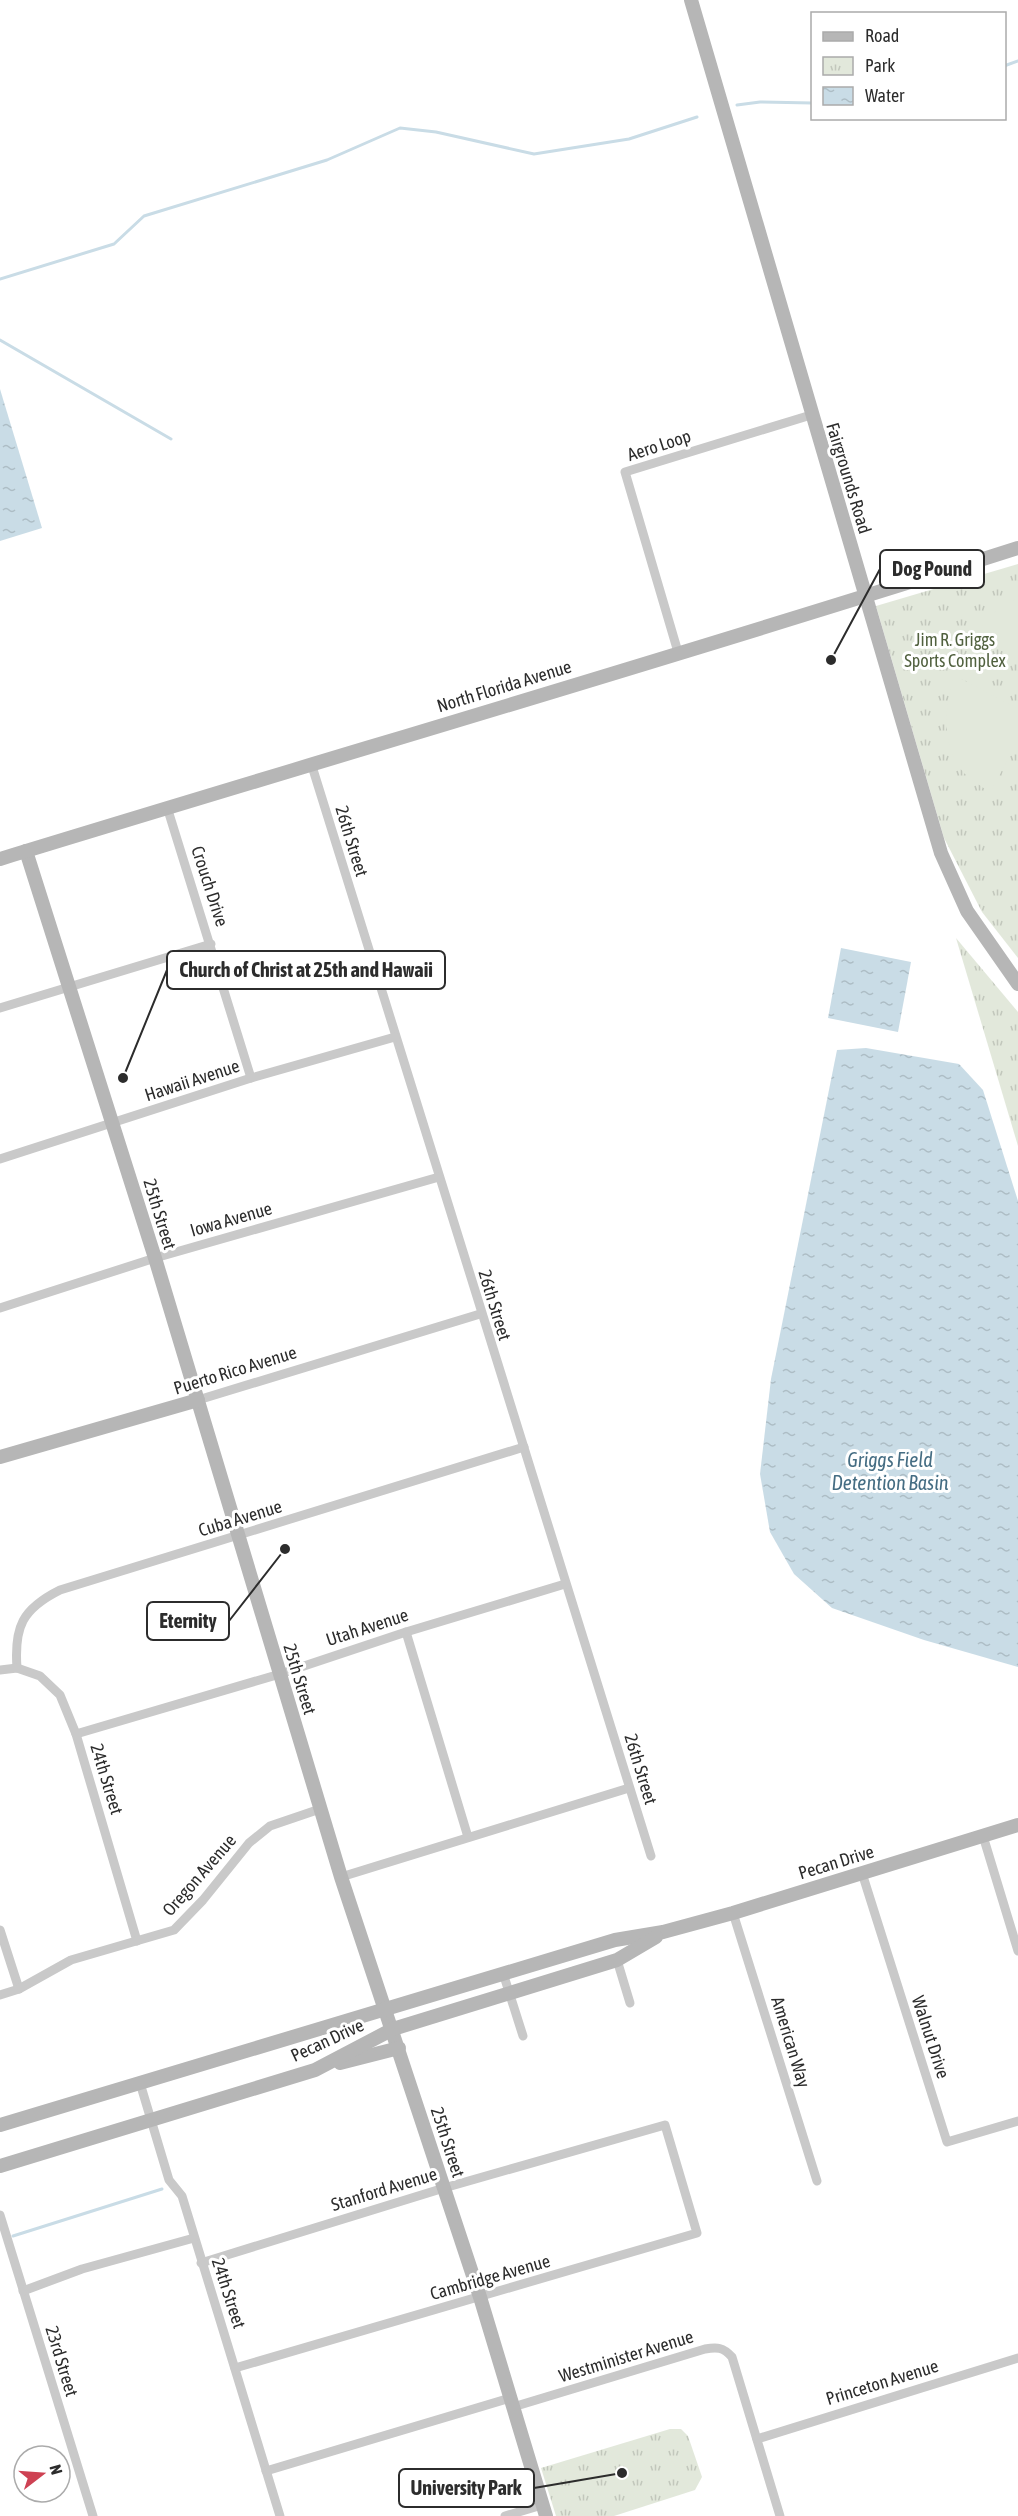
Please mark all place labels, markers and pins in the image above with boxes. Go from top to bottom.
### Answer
callout: Dog Pound [880,550,984,588]
callout: Church of Christ at 25th and Hawaii [167,951,445,989]
callout: Eternity [147,1602,229,1640]
callout: University Park [399,2469,534,2507]

